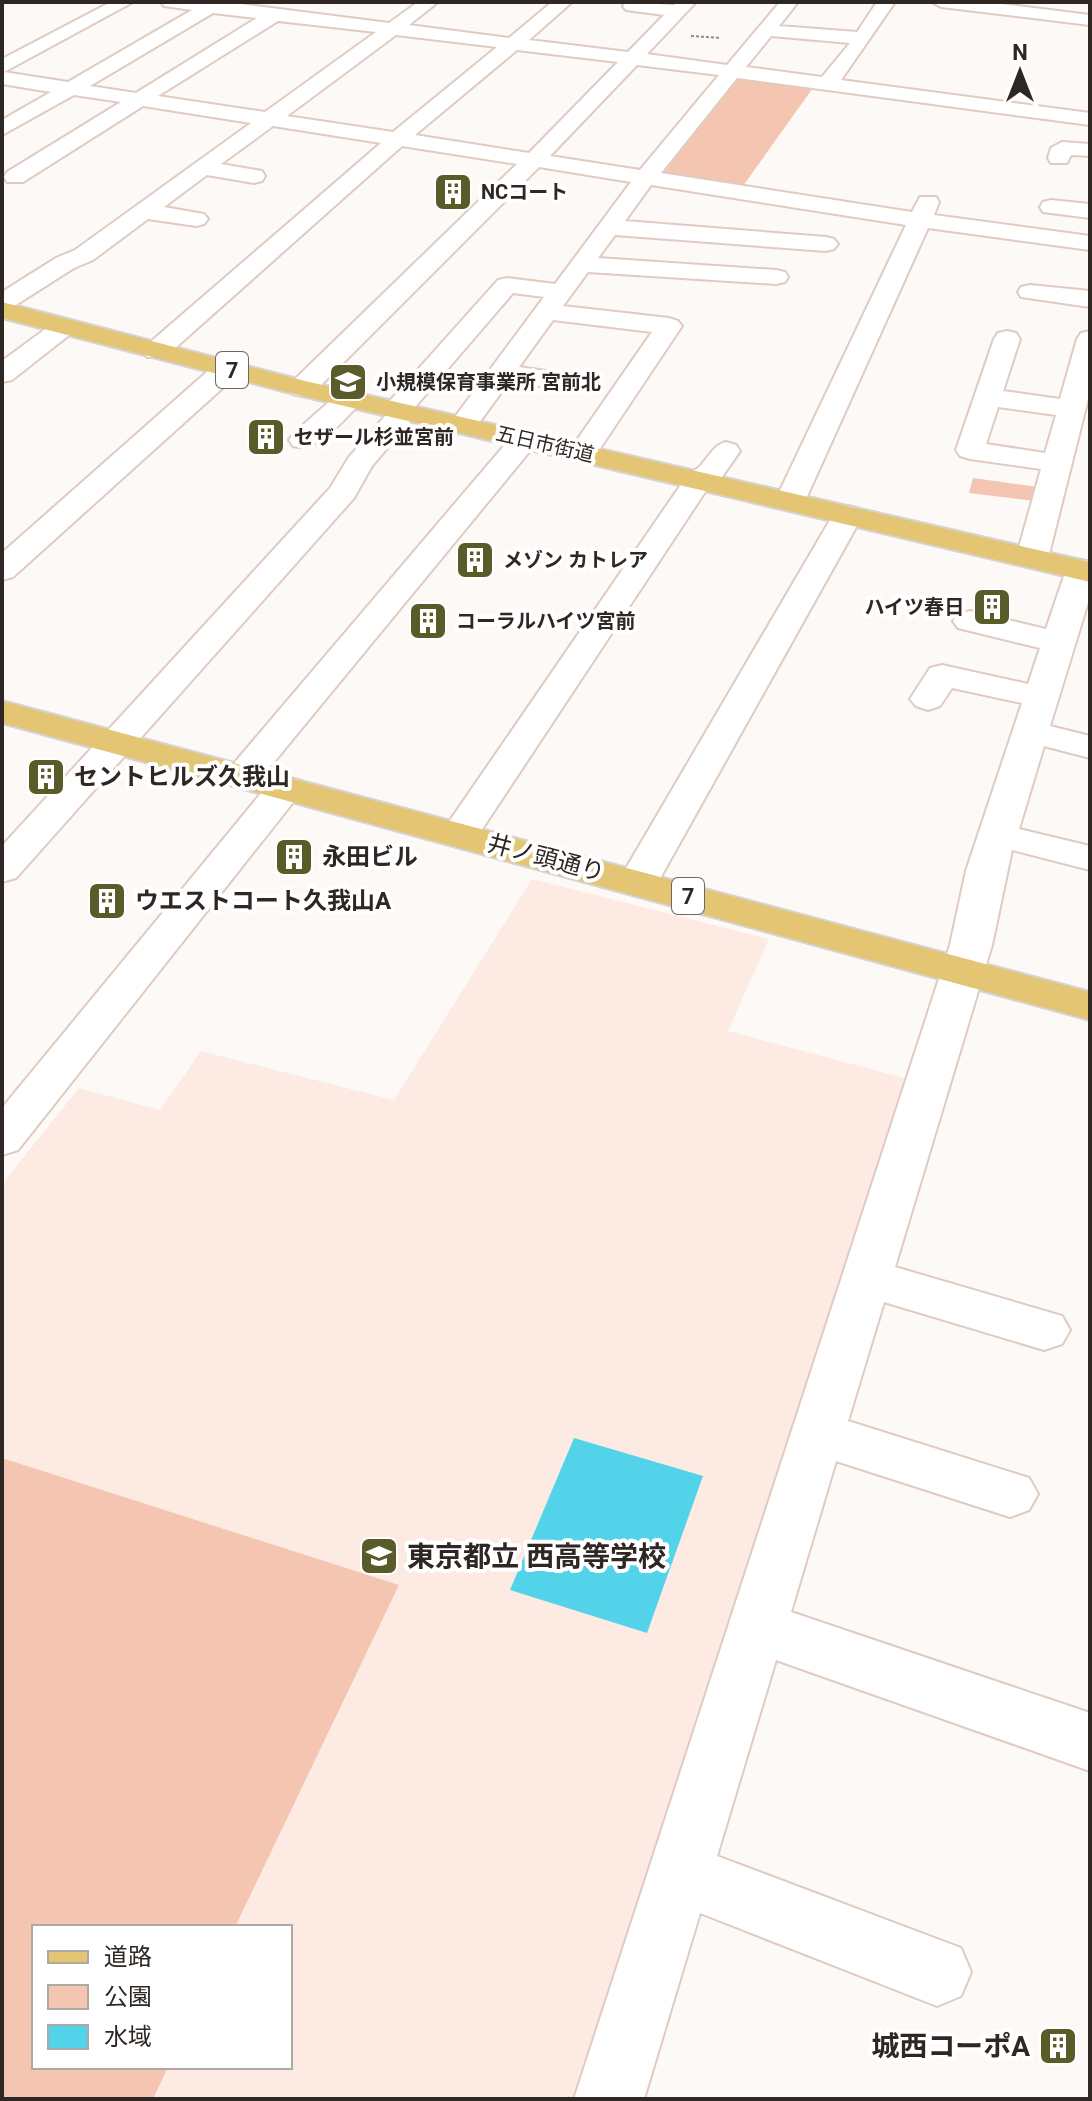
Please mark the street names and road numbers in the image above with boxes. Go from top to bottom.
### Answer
road number: 7 [216,352,248,388]
street label: 五日市街道 [494,421,596,467]
street label: 井ノ頭通り [484,829,608,887]
road number: 7 [672,878,704,914]

